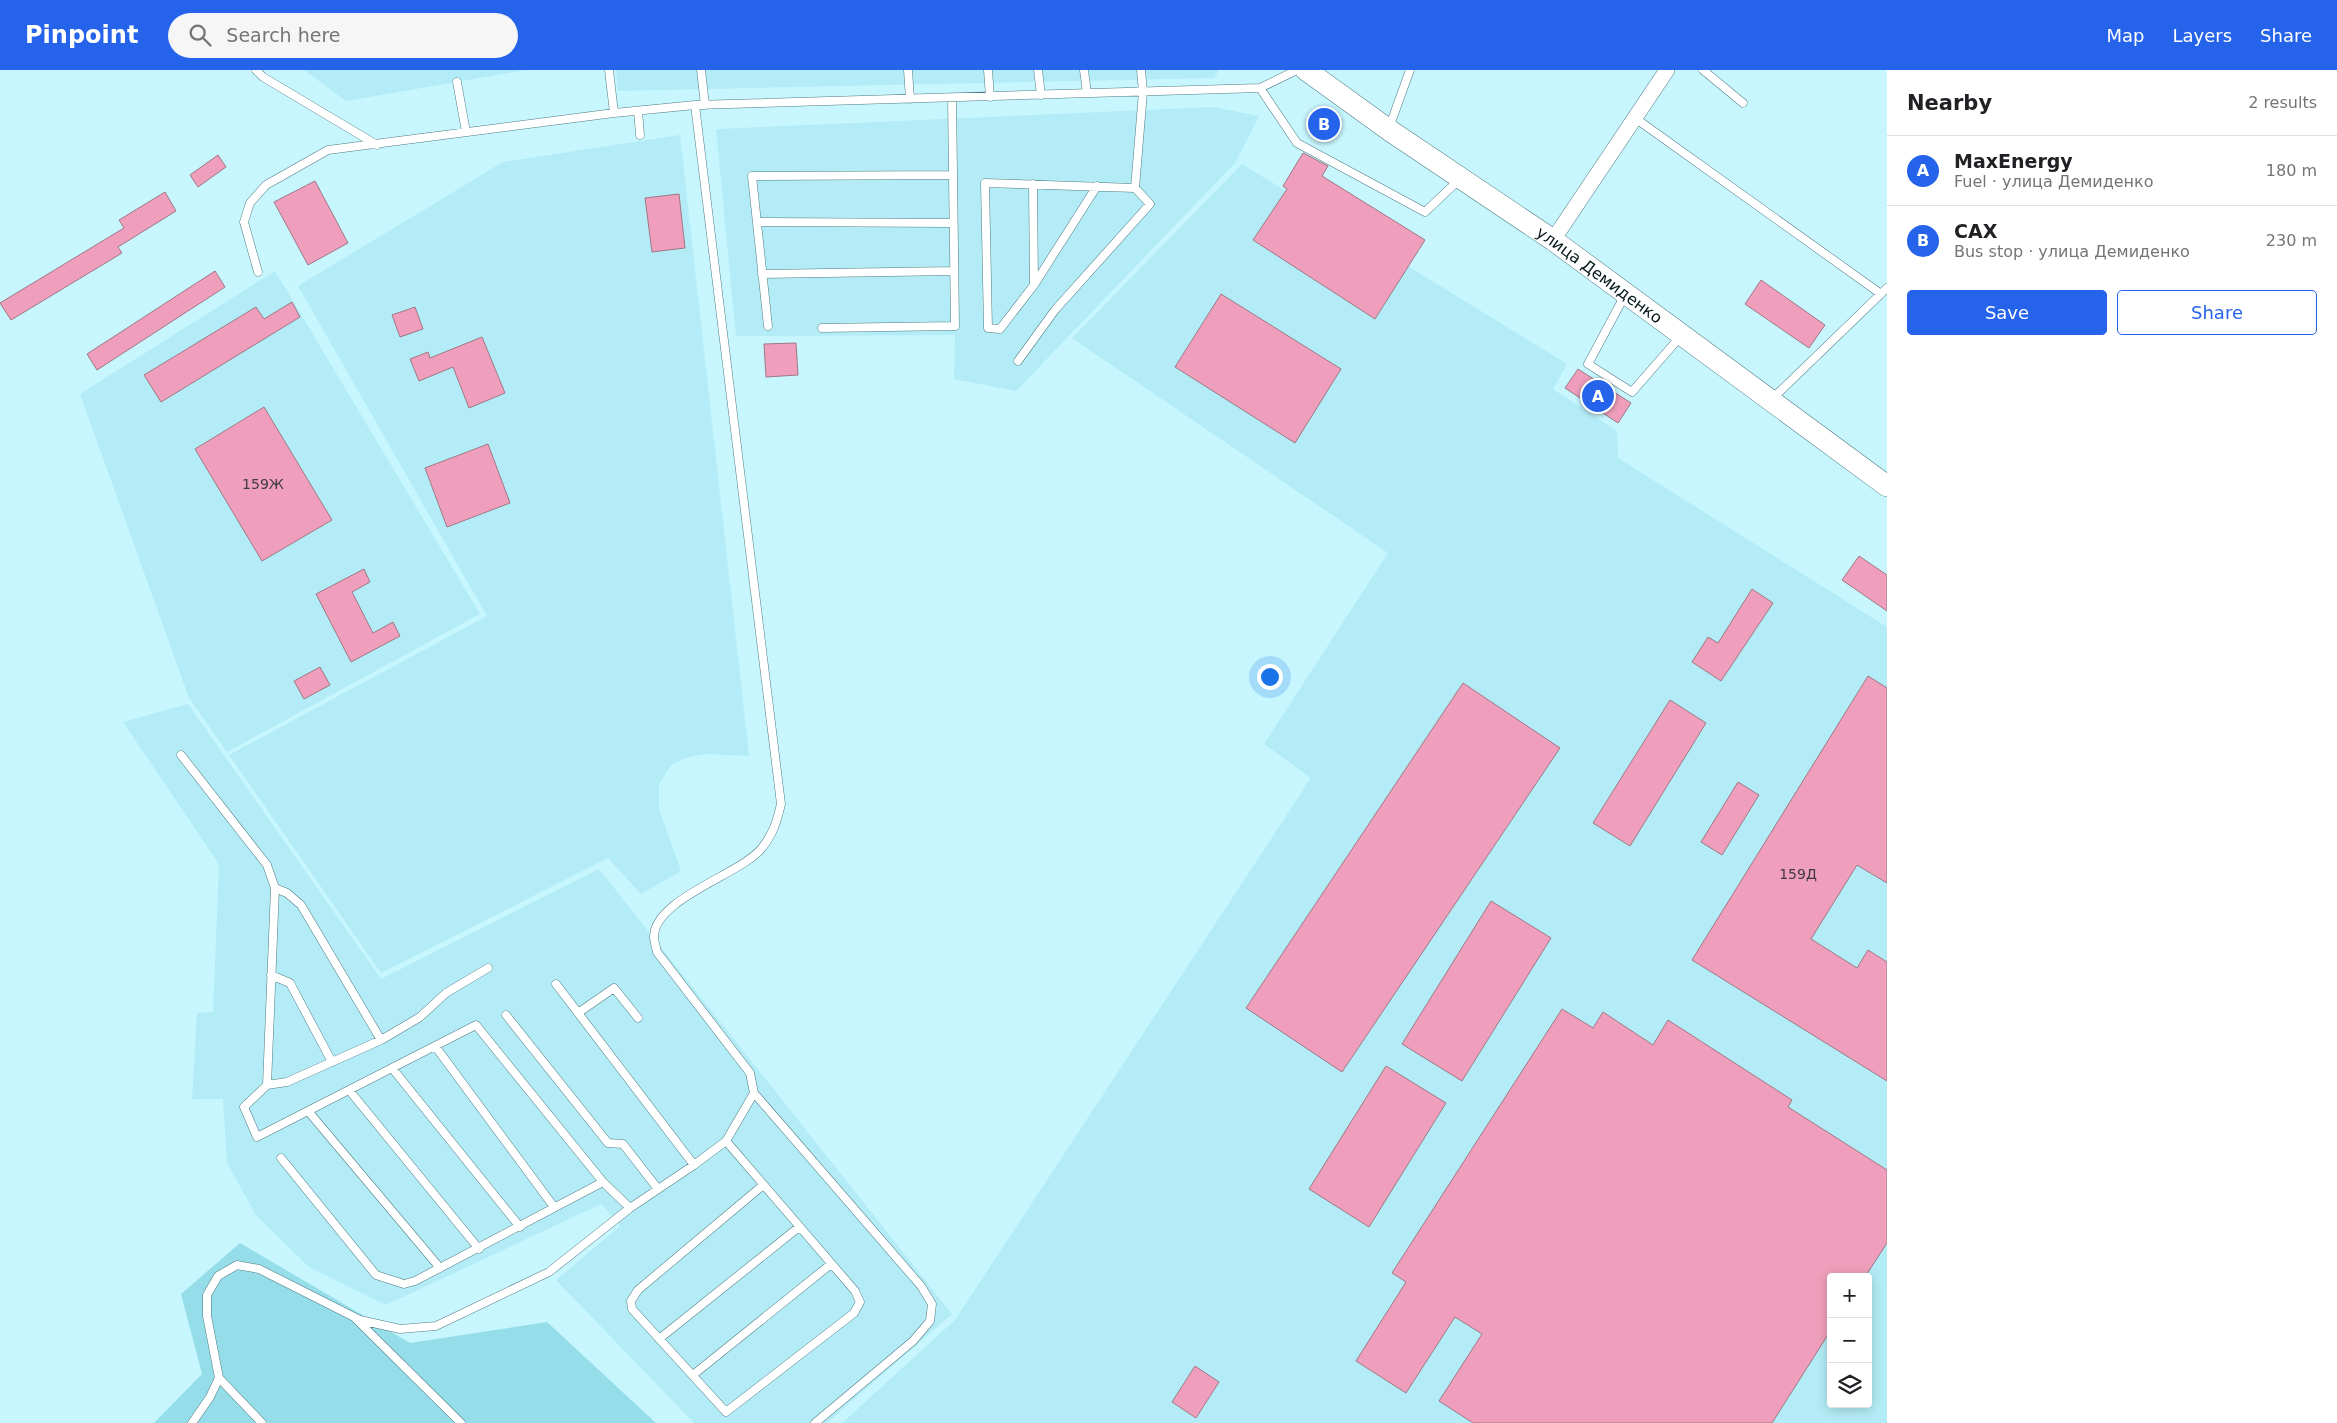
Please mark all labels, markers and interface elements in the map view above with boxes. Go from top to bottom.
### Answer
search box [168,13,518,58]
text: Pinpoint [25,21,138,49]
icon: search [186,21,214,49]
text: Search here [226,24,341,46]
text: Map [2106,25,2144,46]
text: Layers [2172,25,2232,46]
text: Share [2260,25,2312,46]
text: Nearby [1907,91,1992,115]
text: 2 results [2248,93,2317,112]
pin: B [1308,105,1340,143]
text: MaxEnergy [1954,150,2073,172]
text: A [1917,161,1929,180]
text: 180 m [2266,161,2317,180]
text: Fuel · улица Демиденко [1954,172,2154,191]
text: САХ [1954,220,1997,242]
street label: улица Демиденко [1533,222,1666,327]
text: B [1917,231,1929,250]
text: 230 m [2266,231,2317,250]
text: Bus stop · улица Демиденко [1954,242,2190,261]
button: Save [1907,290,2107,335]
button: Share [2117,290,2317,335]
pin: A [1582,377,1614,415]
house number: 159Ж [242,476,284,492]
your location [1257,664,1283,690]
house number: 159Д [1779,866,1817,882]
map controls [1827,1273,1872,1408]
button: + [1827,1273,1872,1318]
button: − [1827,1318,1872,1363]
button: layers [1827,1363,1872,1408]

